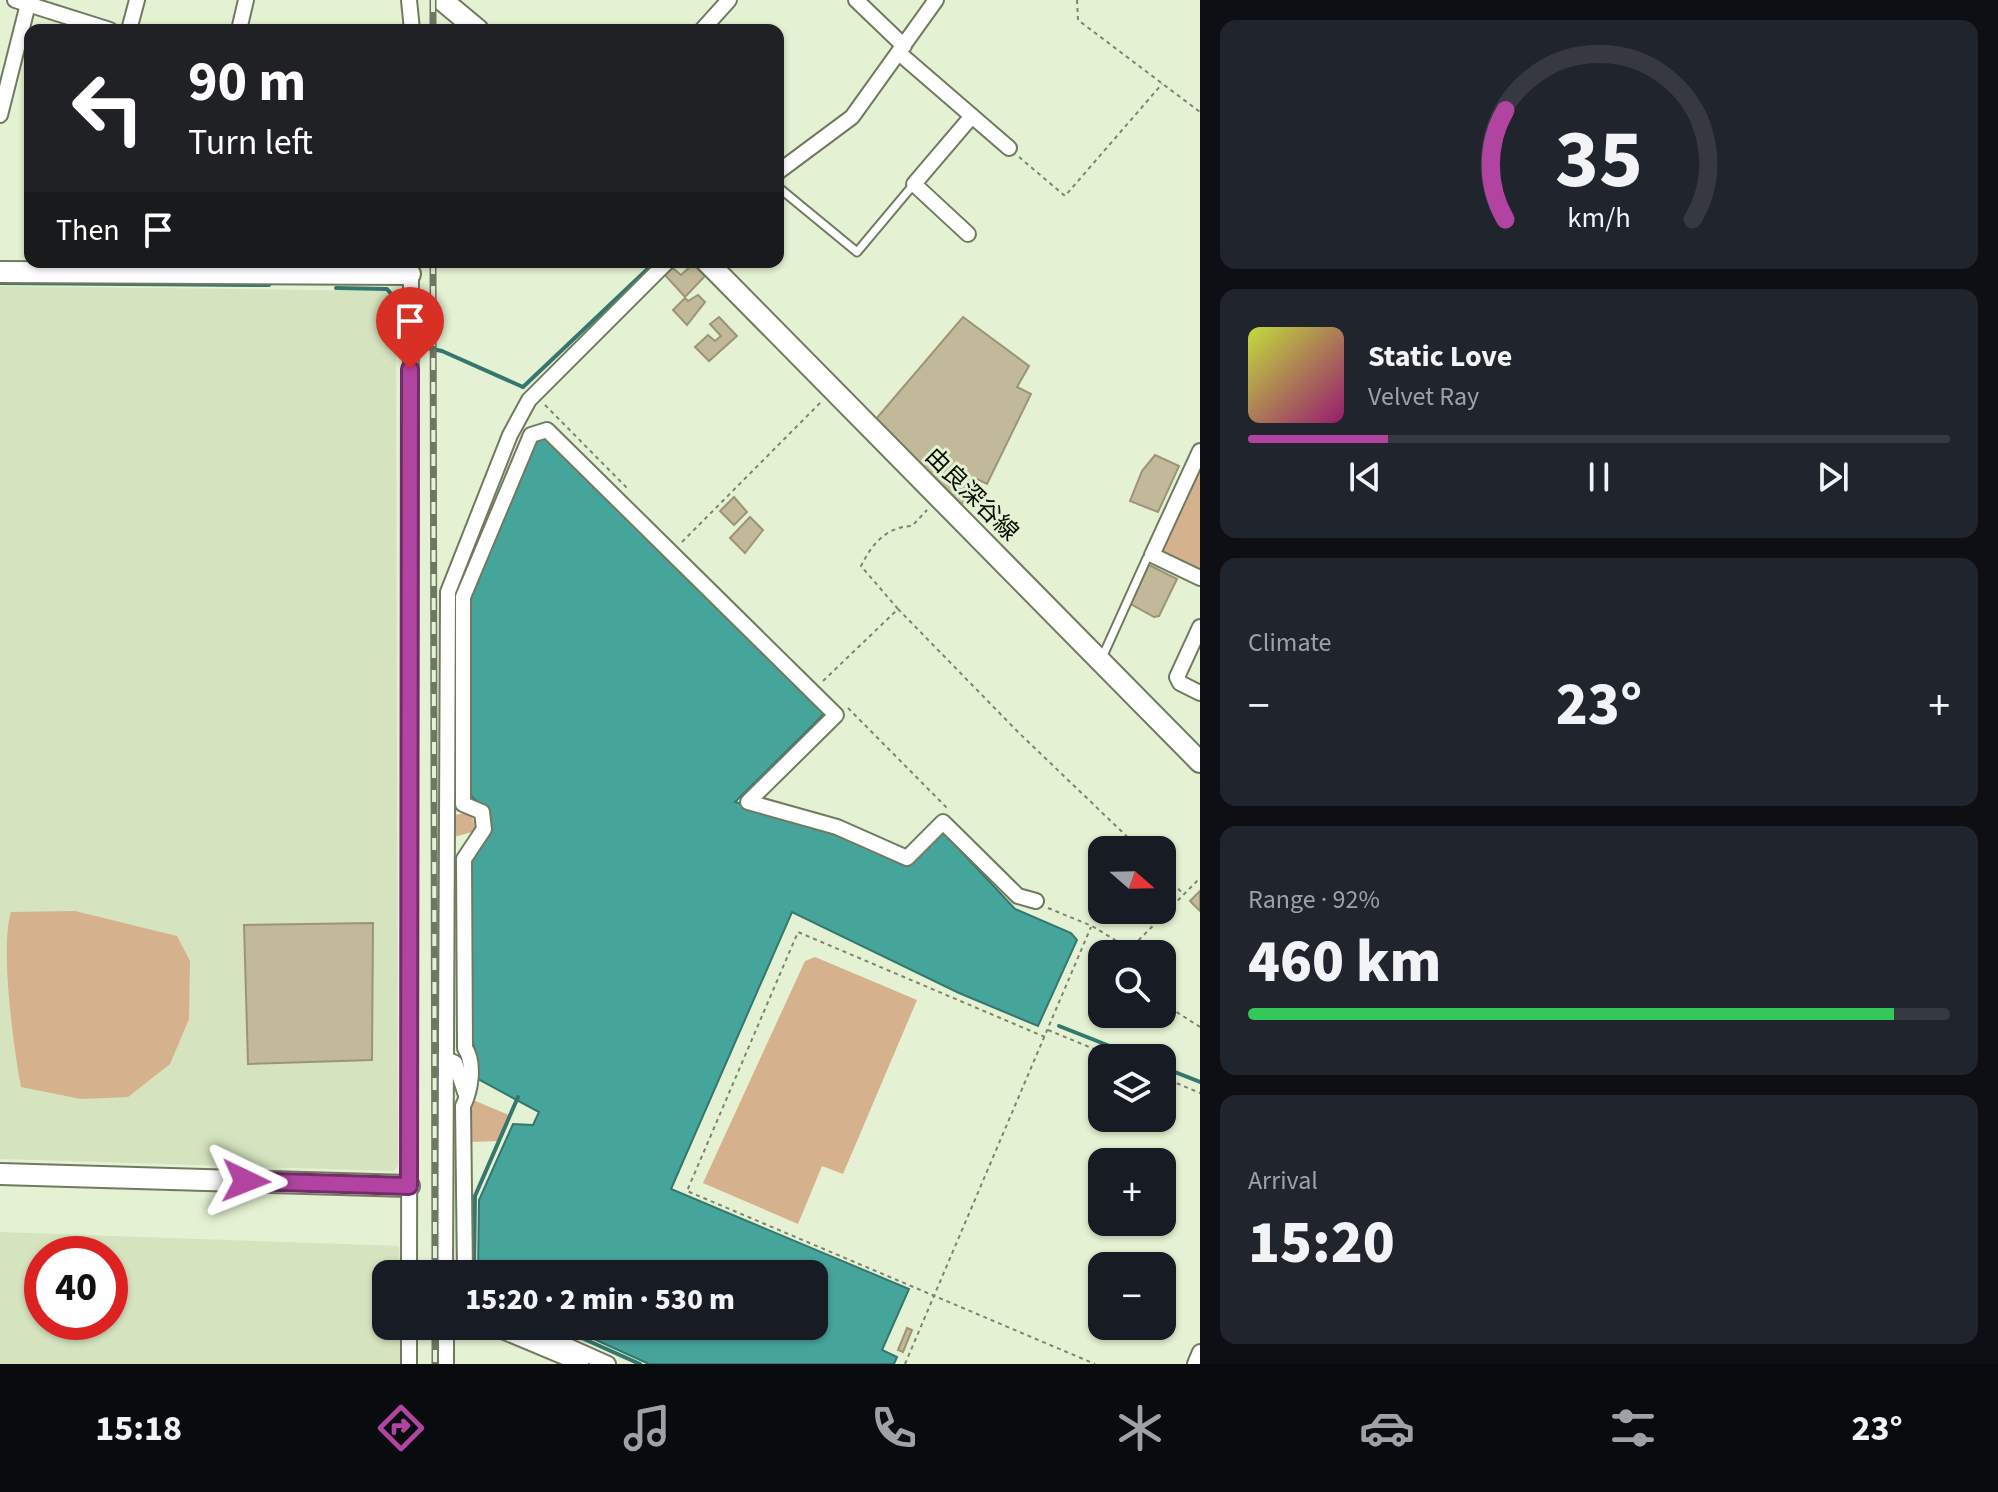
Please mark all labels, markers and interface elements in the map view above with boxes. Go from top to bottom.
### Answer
text: 90 m [188,43,306,122]
icon: left [56,56,160,160]
text: 35 [1555,101,1643,219]
text: Turn left [188,117,313,168]
text: km/h [1567,199,1631,239]
icon: arrive [136,208,180,252]
text: Then [56,209,120,252]
pin [376,287,444,369]
icon: arrive [388,299,432,343]
text: Static Love [1368,335,1512,378]
text: Velvet Ray [1368,378,1479,415]
street label: 由良深谷線 [917,440,1026,549]
icon: previous [1343,455,1387,499]
icon: pause [1577,455,1621,499]
icon: next [1811,455,1855,499]
text: Climate [1248,624,1332,661]
text: 23° [1556,663,1642,748]
text: − [1248,675,1270,738]
text: + [1928,675,1950,738]
north arrow [1088,836,1176,924]
map controls [1088,836,1176,1340]
text: Range · 92% [1248,881,1380,918]
text: 460 km [1248,920,1441,1005]
button: search [1088,940,1176,1028]
button: layers [1088,1044,1176,1132]
position arrow [204,1139,288,1223]
button: + [1088,1148,1176,1236]
text: Arrival [1248,1162,1318,1199]
text: 15:20 [1248,1201,1395,1286]
speed limit sign: 40 [24,1236,128,1340]
button: − [1088,1252,1176,1340]
text: 15:20 · 2 min · 530 m [465,1278,735,1321]
icon: directions [373,1400,429,1456]
icon: music [619,1400,675,1456]
icon: phone [866,1400,922,1456]
icon: climate [1112,1400,1168,1456]
icon: car [1359,1400,1415,1456]
icon: filters [1605,1400,1661,1456]
text: 15:18 [95,1403,182,1454]
text: 23° [1852,1403,1903,1454]

